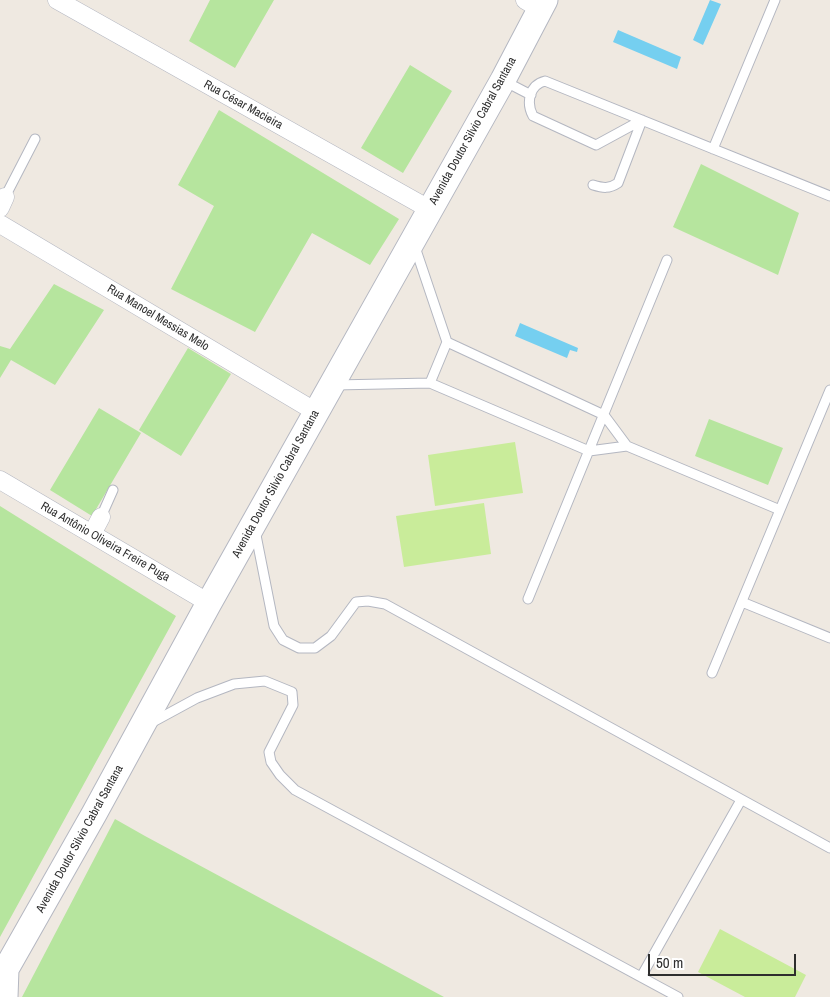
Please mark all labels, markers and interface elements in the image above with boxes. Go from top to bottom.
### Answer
street label: Avenida Doutor Silvio Cabral Santana [426,55,520,207]
street label: Rua César Macieira [201,77,285,133]
street label: Rua Manoel Messias Melo [104,282,212,354]
street label: Avenida Doutor Silvio Cabral Santana [229,408,323,560]
street label: Rua Antônio Oliveira Freire Puga [38,499,172,585]
street label: Avenida Doutor Silvio Cabral Santana [33,763,127,915]
scale bar [650,944,798,976]
text: 50 m [656,952,683,973]

